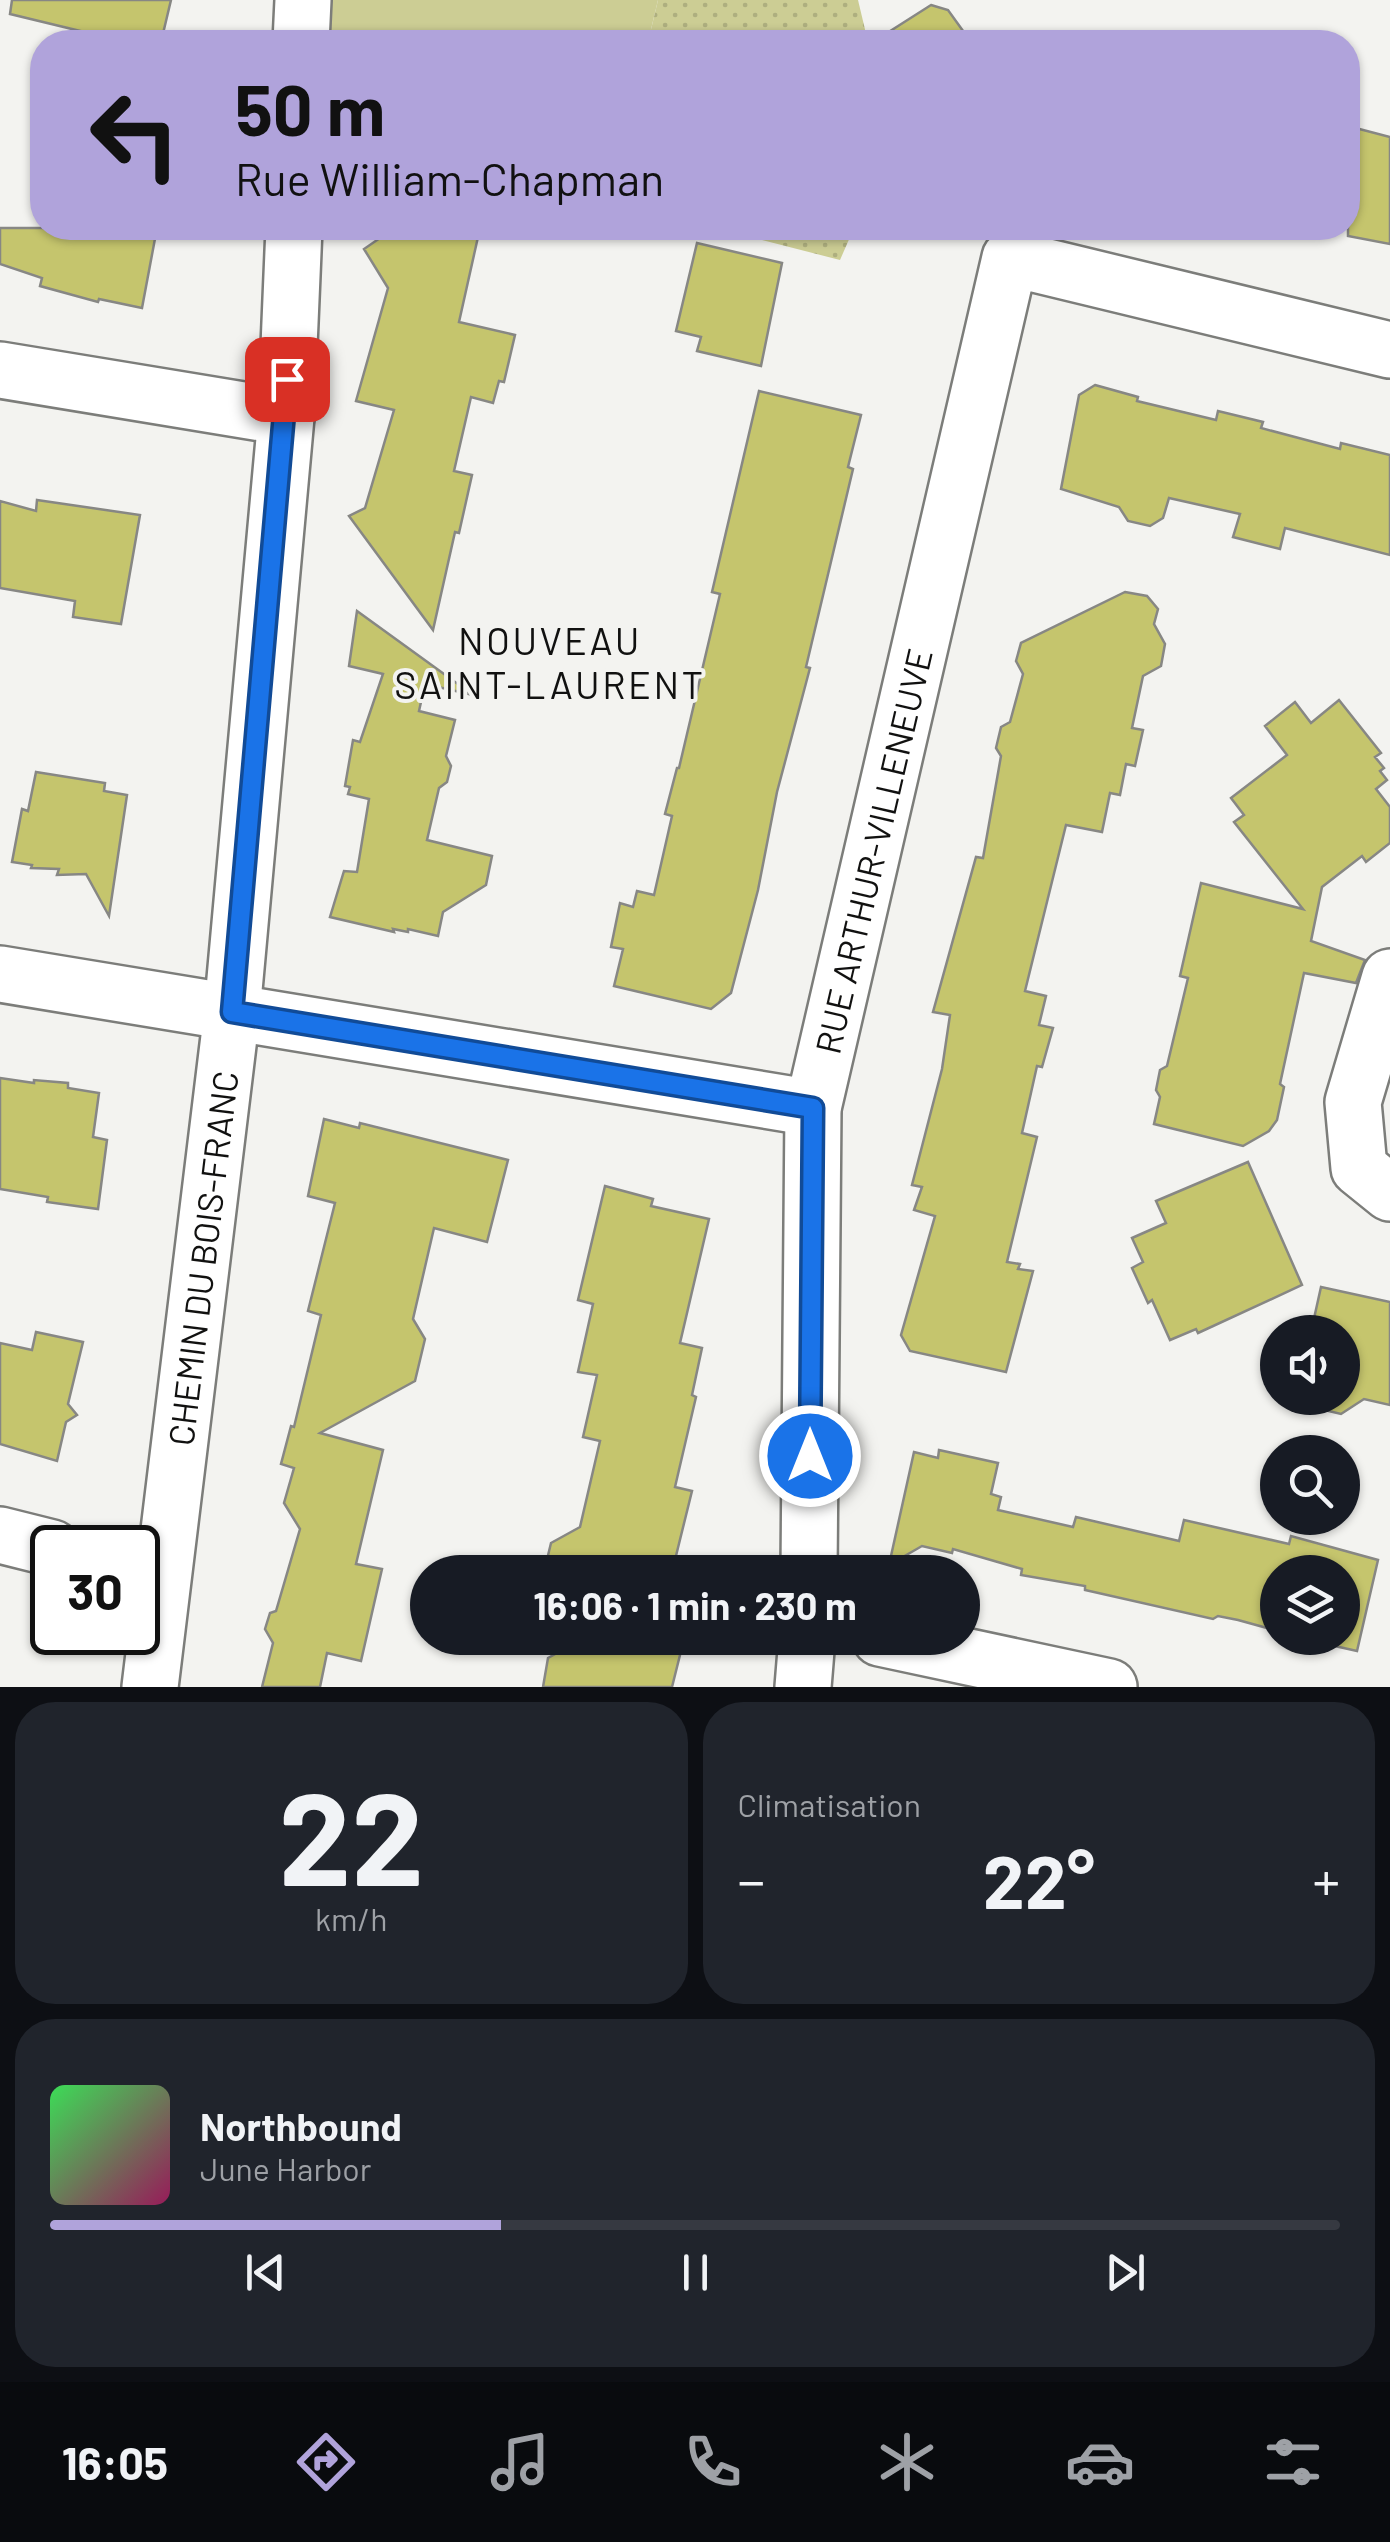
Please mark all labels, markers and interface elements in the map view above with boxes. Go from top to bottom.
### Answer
text: 50 m [235,66,385,150]
icon: left [70,70,200,200]
text: Rue William-Chapman [235,151,664,205]
pin [245,337,330,422]
icon: arrive [260,352,315,407]
district label: NOUVEAU SAINT-LAURENT [394,617,706,707]
street label: RUE ARTHUR-VILLENEUVE [805,644,940,1058]
street label: CHEMIN DU BOIS-FRANC [159,1068,246,1448]
map controls [1260,1315,1360,1655]
button: sound [1260,1315,1360,1415]
position arrow [758,1404,862,1508]
button: search [1260,1435,1360,1535]
speed limit sign: 30 [30,1525,160,1655]
button: layers [1260,1555,1360,1655]
text: 16:06 · 1 min · 230 m [533,1582,857,1628]
text: 22 [278,1756,424,1912]
text: Climatisation [738,1785,921,1823]
text: 22° [983,1834,1095,1924]
text: − [738,1846,765,1912]
text: + [1312,1846,1340,1912]
text: km/h [315,1899,387,1937]
text: Northbound [200,2103,402,2149]
text: June Harbor [200,2149,371,2187]
icon: previous [238,2245,293,2300]
icon: pause [668,2245,723,2300]
icon: next [1098,2245,1153,2300]
icon: directions [291,2427,361,2497]
icon: music [485,2427,555,2497]
icon: phone [678,2427,748,2497]
icon: climate [872,2427,942,2497]
icon: car [1065,2427,1135,2497]
icon: filters [1258,2427,1328,2497]
text: 16:05 [62,2435,168,2489]

